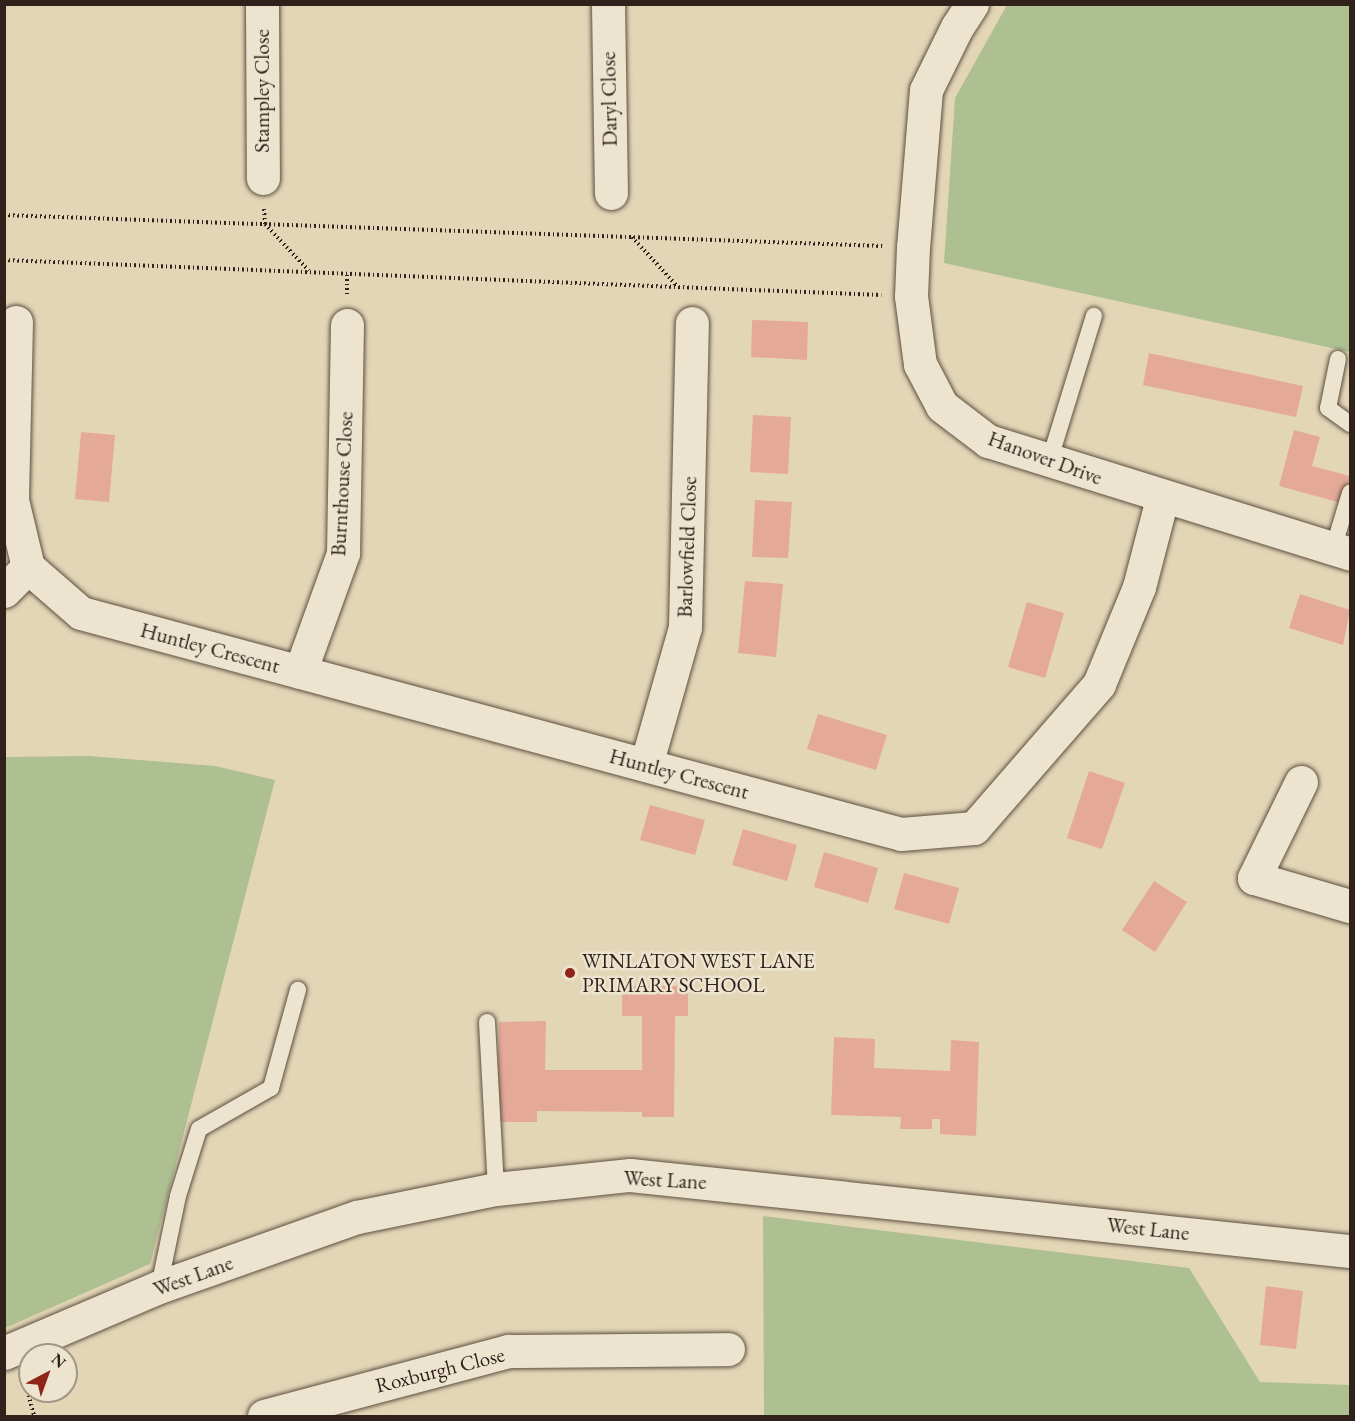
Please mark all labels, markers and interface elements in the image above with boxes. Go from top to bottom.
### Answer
street label: Stampley Close [249,29,275,153]
street label: Daryl Close [596,51,622,147]
street label: Burnthouse Close [326,411,358,557]
street label: Hanover Drive [985,426,1105,490]
street label: Barlowfield Close [672,476,702,618]
street label: Huntley Crescent [138,617,282,679]
street label: Huntley Crescent [607,743,751,805]
place label: WINLATON WEST LANE PRIMARY SCHOOL [582,948,815,998]
marker: WINLATON WEST LANE PRIMARY SCHOOL [563,966,577,980]
street label: West Lane [623,1165,707,1195]
street label: West Lane [1105,1212,1191,1246]
street label: West Lane [150,1250,236,1302]
street label: Roxburgh Close [373,1342,507,1398]
north arrow [18,1343,78,1403]
text: N [47,1348,71,1373]

